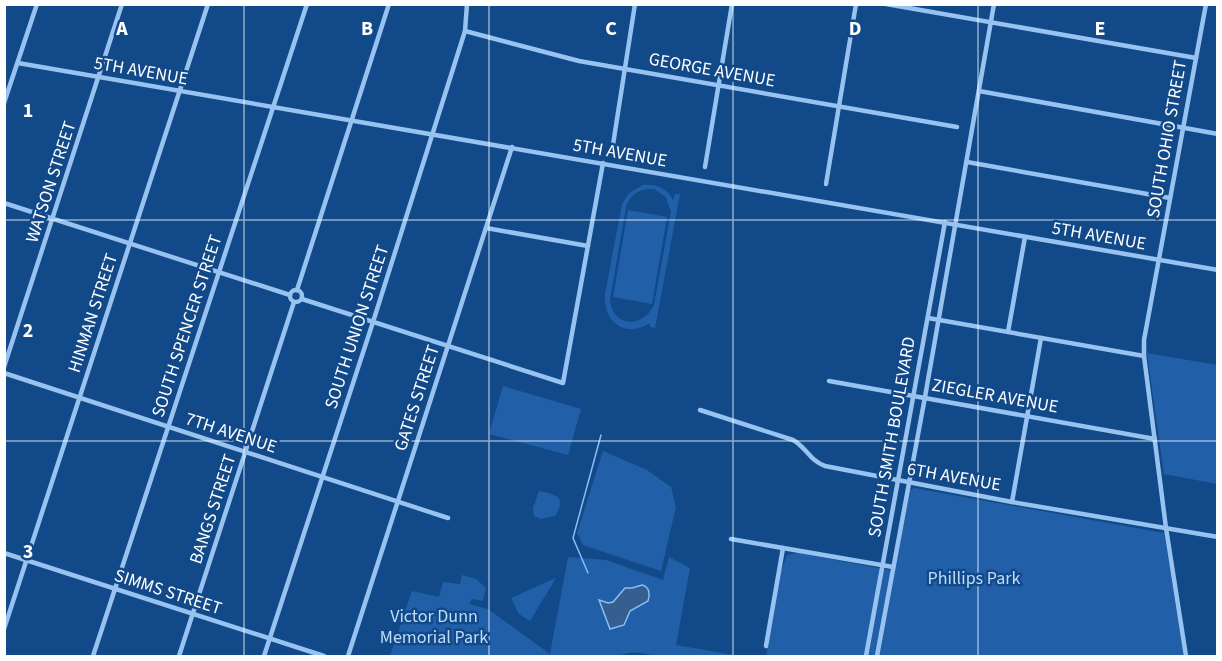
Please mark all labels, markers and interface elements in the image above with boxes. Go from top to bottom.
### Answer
text: A [115,15,128,43]
text: B [361,15,373,43]
text: C [605,15,617,43]
text: D [849,15,861,43]
text: E [1095,15,1105,43]
street label: GEORGE AVENUE [647,47,777,93]
street label: 5TH AVENUE [92,50,190,92]
street label: SOUTH OHIO STREET [1141,58,1193,220]
text: 1 [23,97,33,125]
street label: WATSON STREET [20,118,83,246]
street label: 5TH AVENUE [571,132,669,174]
street label: 5TH AVENUE [1050,215,1148,257]
street label: SOUTH SPENCER STREET [146,231,228,420]
street label: SOUTH UNION STREET [319,241,395,412]
street label: HINMAN STREET [62,250,124,376]
text: 2 [23,317,33,345]
street label: SOUTH SMITH BOULEVARD [862,335,922,539]
street label: GATES STREET [388,342,446,454]
street label: ZIEGLER AVENUE [930,373,1060,419]
street label: 7TH AVENUE [182,406,280,460]
street label: BANGS STREET [183,451,243,567]
street label: 6TH AVENUE [905,456,1003,498]
text: 3 [23,538,33,566]
street label: SIMMS STREET [111,563,225,621]
park label: Phillips Park [928,566,1020,591]
park label: Victor Dunn Memorial Park [380,604,488,650]

